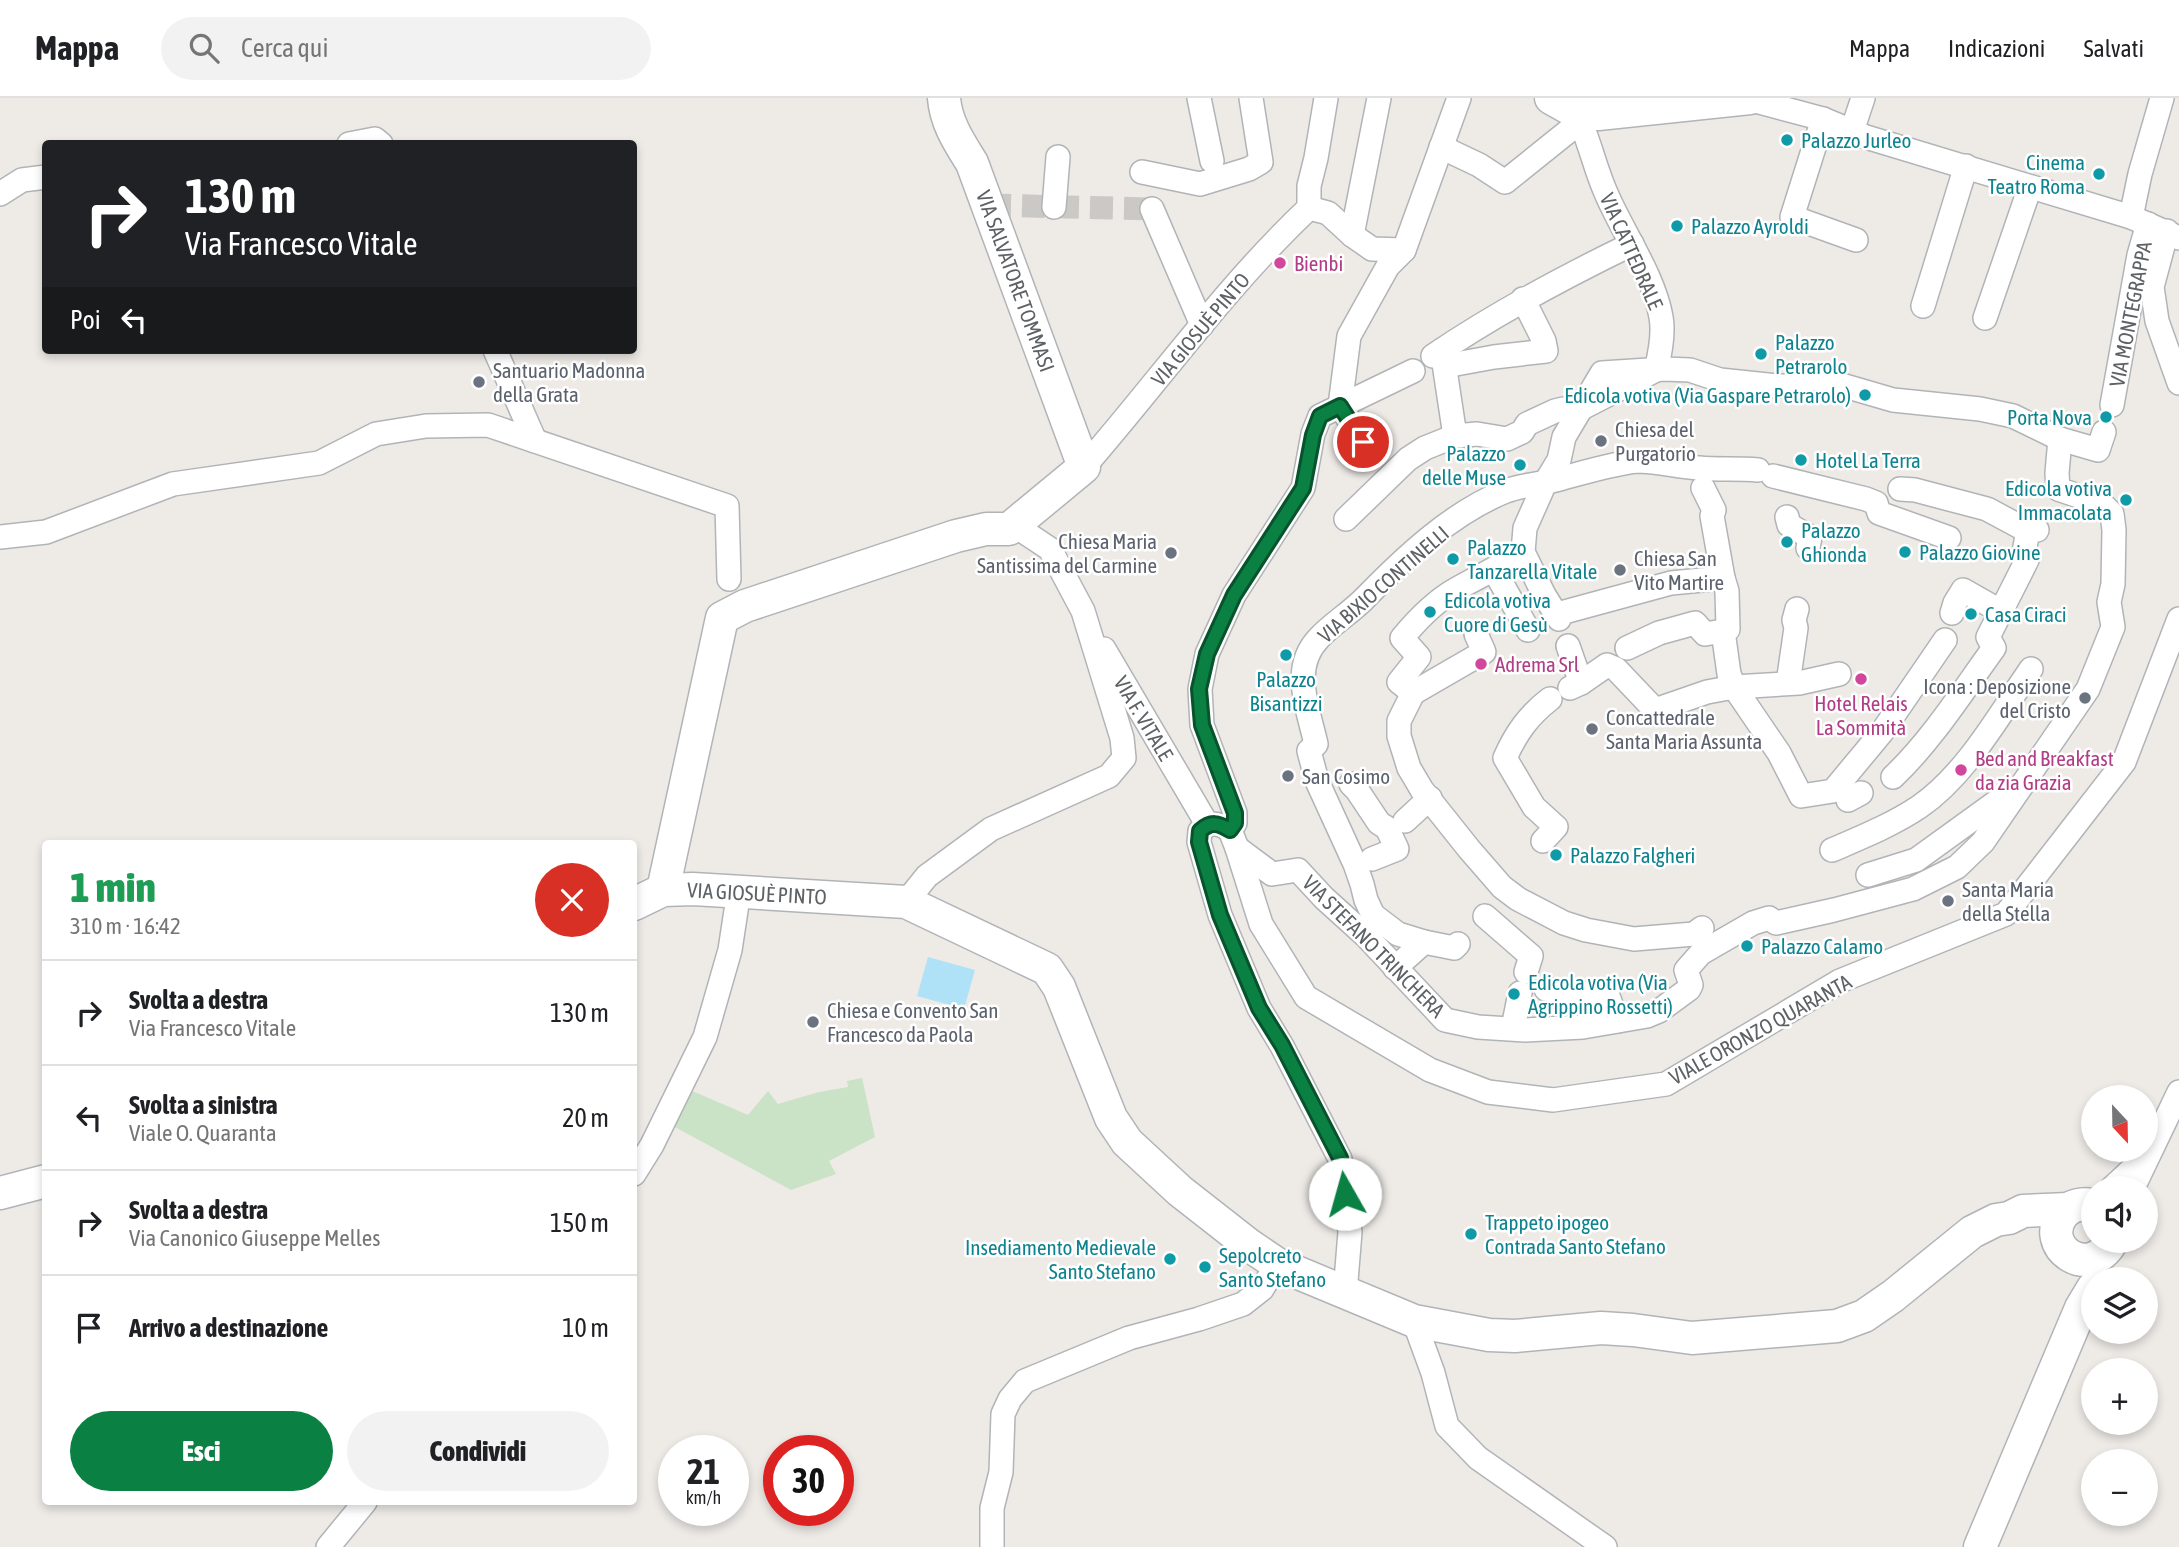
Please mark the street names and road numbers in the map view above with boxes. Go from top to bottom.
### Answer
street label: VIA SALVATORE TOMMASI [972,187,1060,375]
street label: VIA CATTEDRALE [1596,189,1668,313]
street label: VIA MONTEGRAPPA [2104,239,2156,389]
street label: VIA GIOSUÈ PINTO [1146,268,1254,390]
street label: VIA BIXIO CONTINELLI [1313,521,1453,647]
street label: VIA F. VITALE [1109,671,1179,765]
street label: VIA STEFANO TRINCHERA [1298,870,1450,1022]
street label: VIA GIOSUÈ PINTO [687,877,827,909]
street label: VIALE ORONZO QUARANTA [1665,969,1856,1089]

